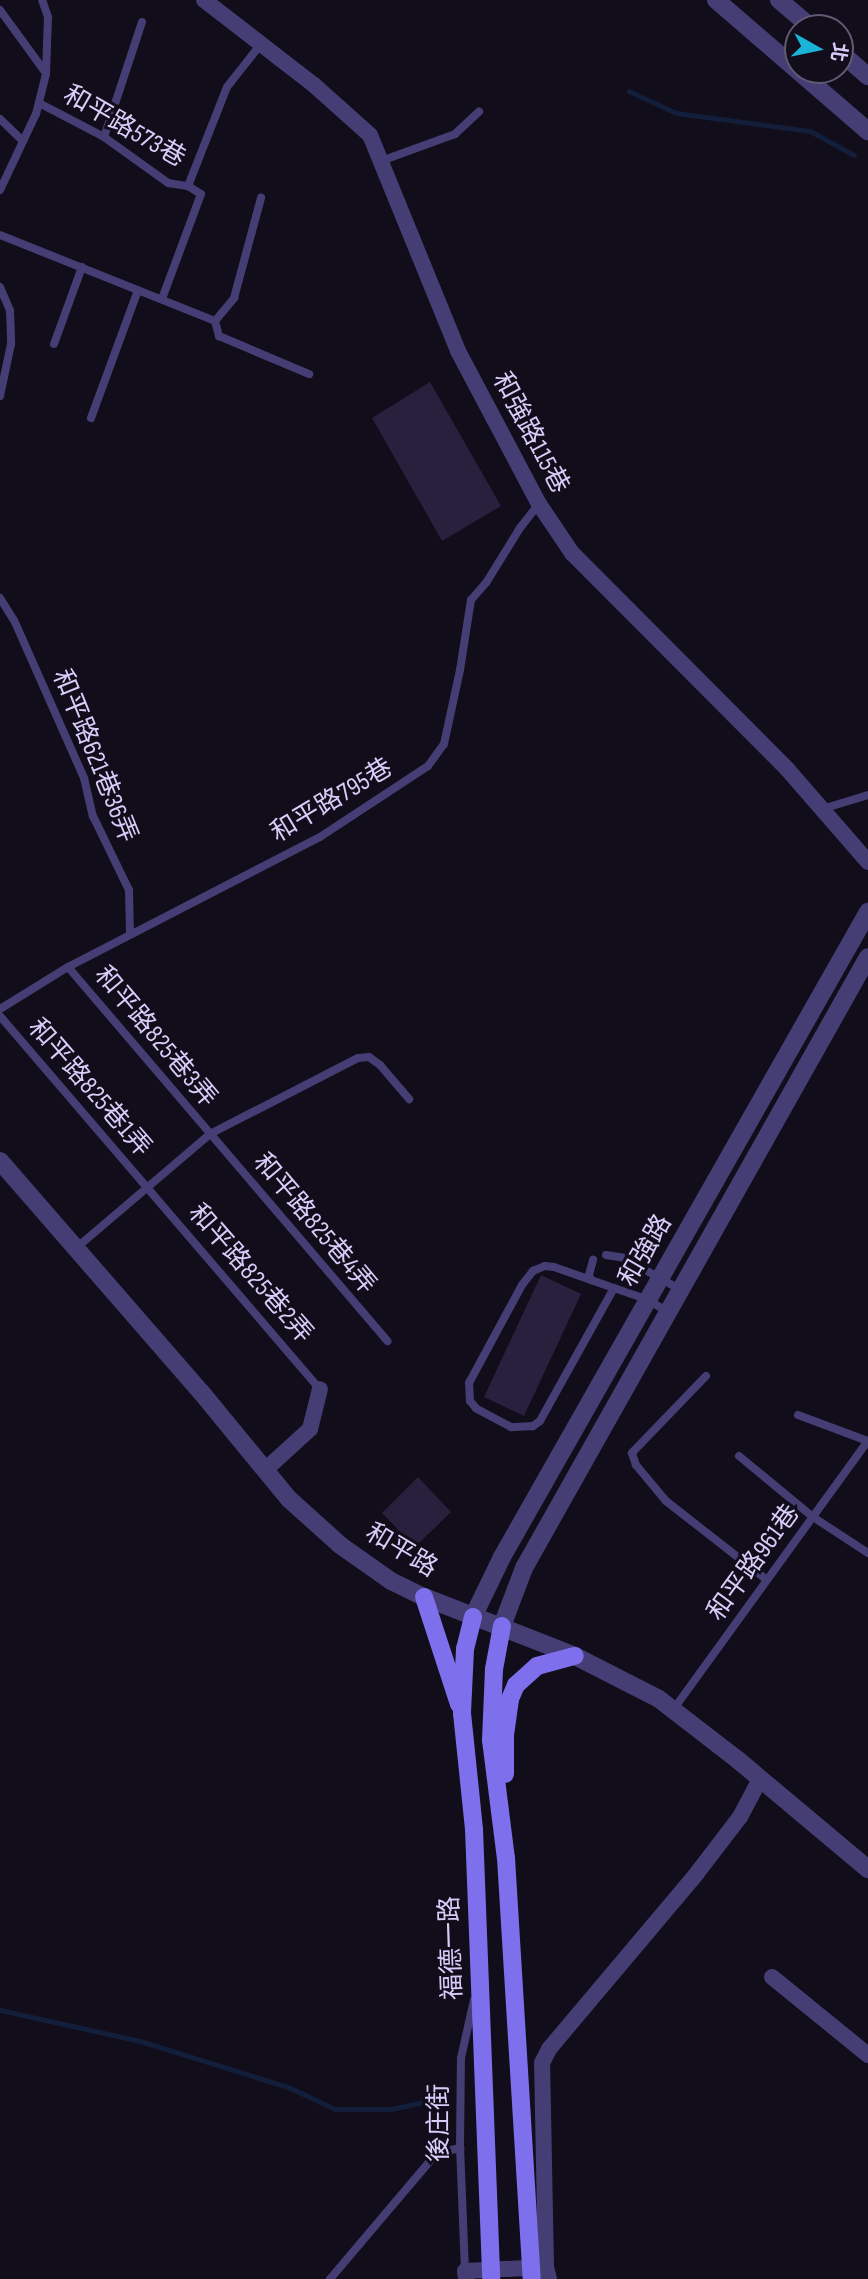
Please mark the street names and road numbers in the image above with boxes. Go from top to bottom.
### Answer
street label: 和平路573巷 [57,80,191,174]
street label: 和強路115巷 [485,367,575,499]
street label: 和平路621巷36弄 [45,665,143,847]
street label: 和平路795巷 [266,753,398,849]
street label: 和平路825巷3弄 [87,960,223,1114]
street label: 和平路825巷1弄 [21,1013,157,1163]
street label: 和平路825巷4弄 [246,1147,382,1301]
street label: 和平路825巷2弄 [181,1198,319,1350]
street label: 和強路 [613,1209,679,1293]
street label: 和平路961巷 [701,1499,807,1627]
street label: 和平路 [360,1518,442,1584]
street label: 福德一路 [435,1895,469,2001]
street label: 後庄街 [424,2084,456,2162]

